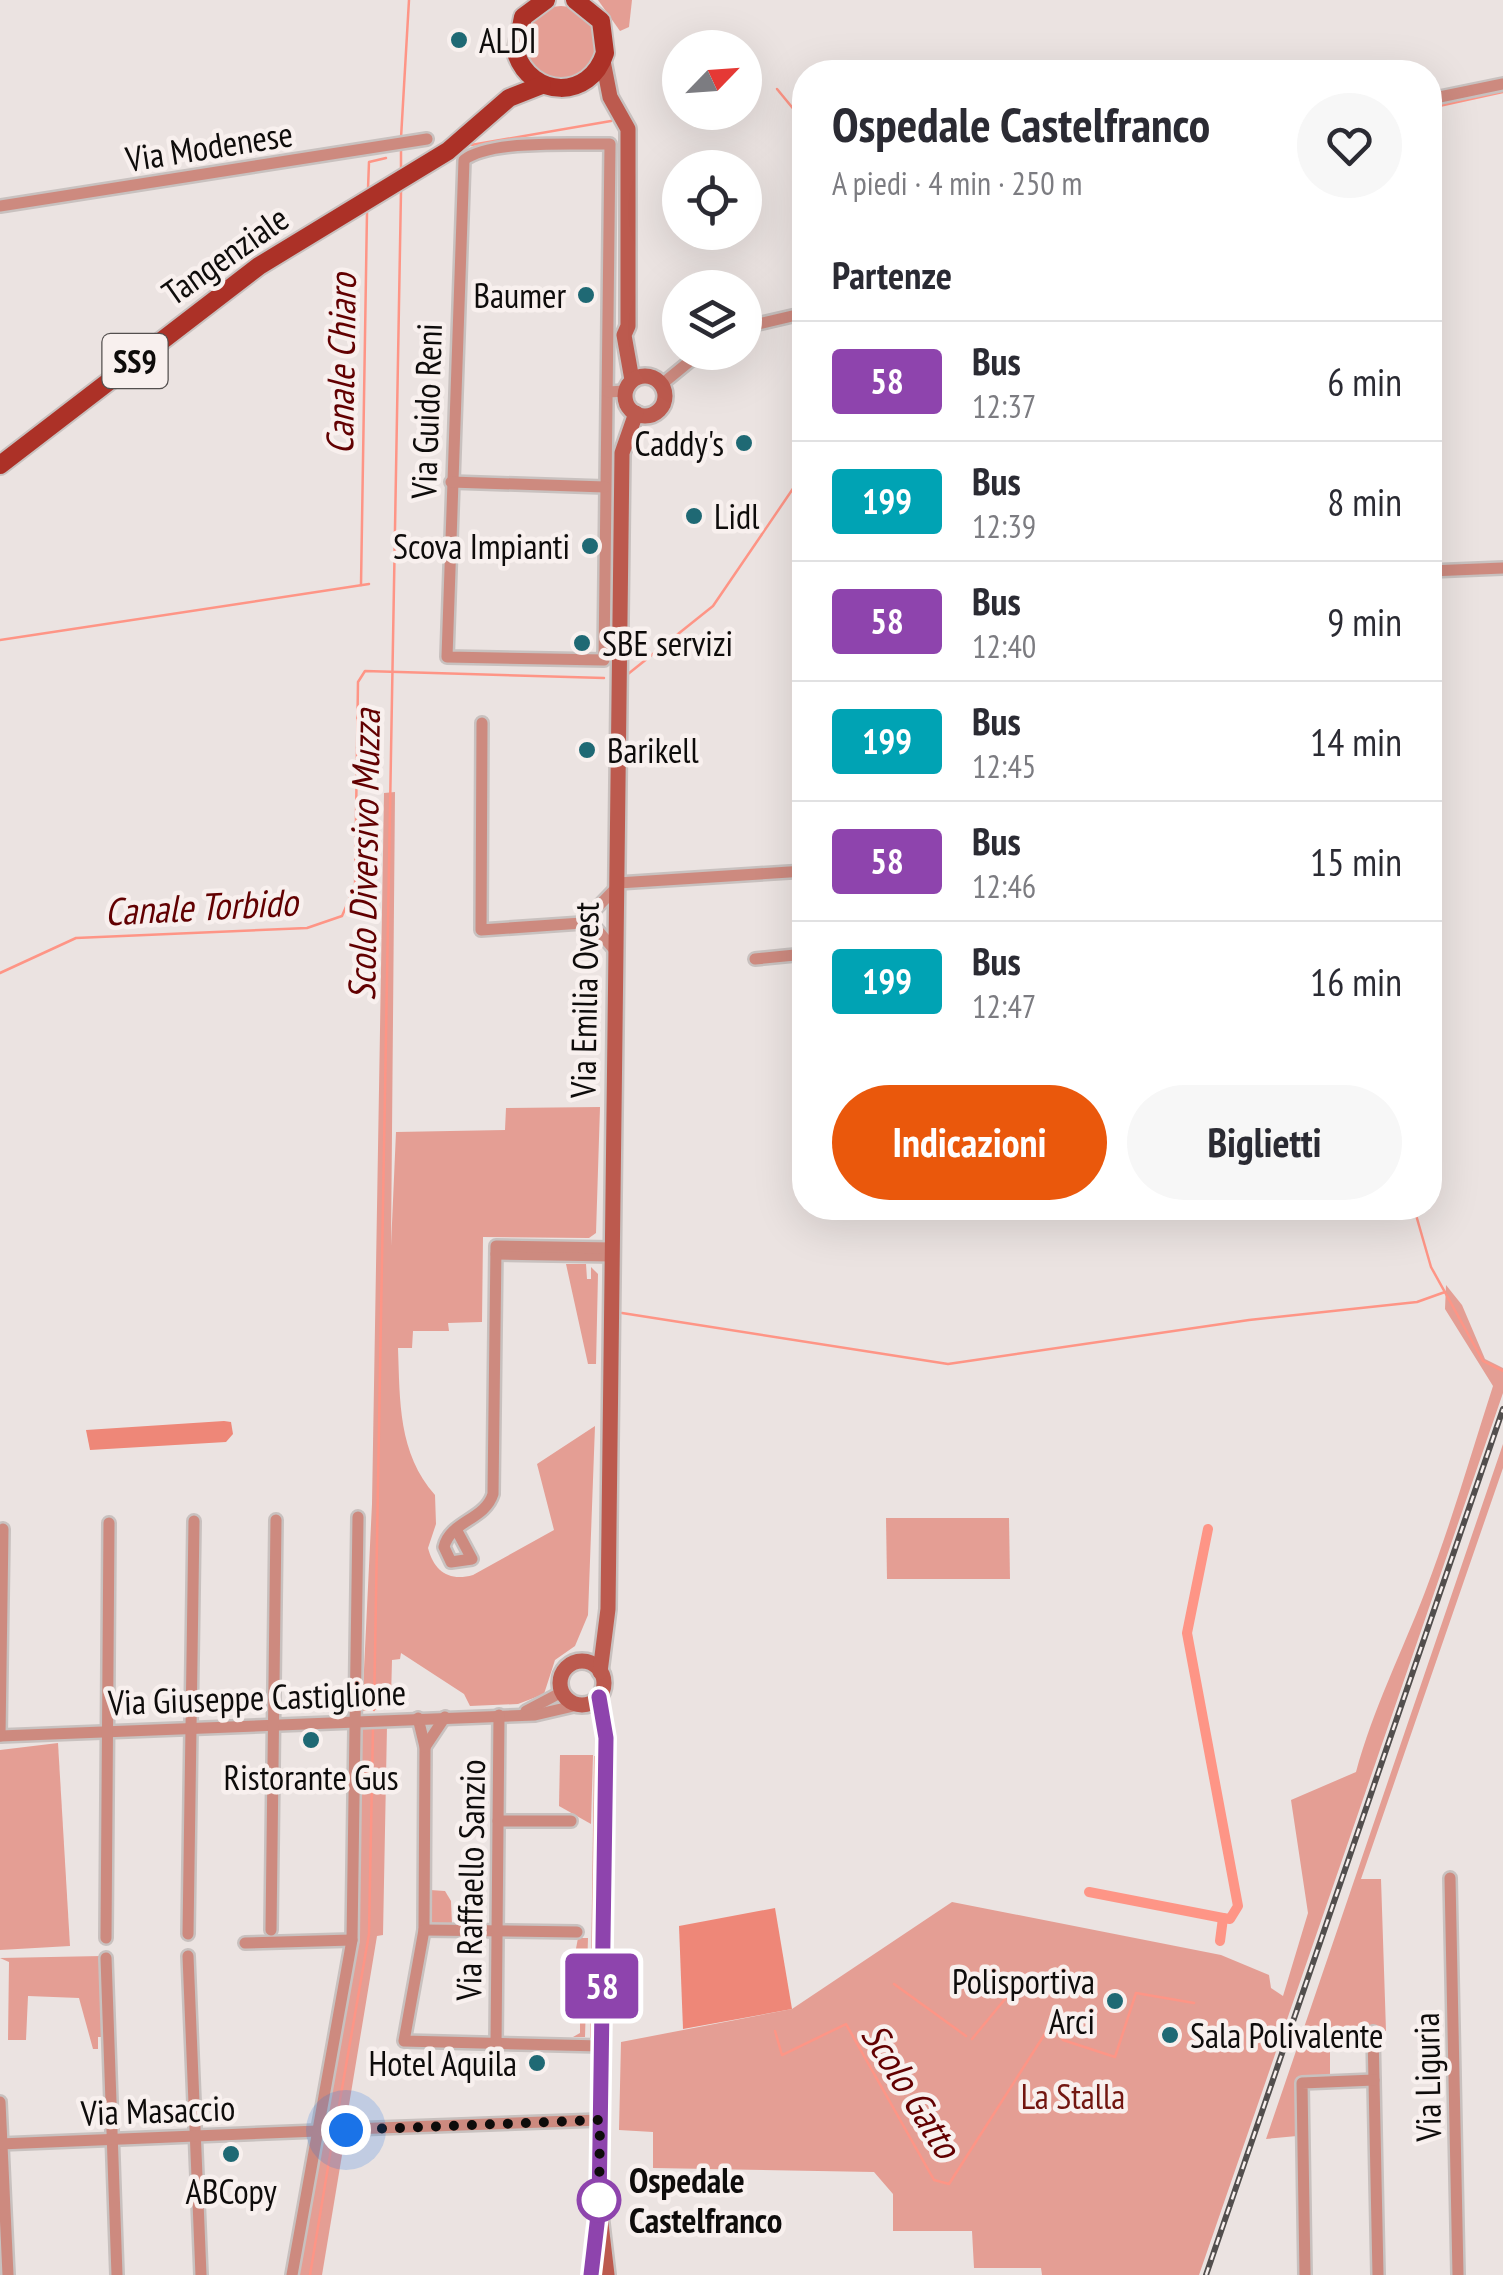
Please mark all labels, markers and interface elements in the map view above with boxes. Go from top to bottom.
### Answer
place label: ALDI [479,17,537,63]
marker: ALDI [448,29,470,51]
north arrow [662,30,762,130]
map controls [662,30,762,370]
text: Ospedale Castelfranco [832,93,1210,155]
button: heart [1297,93,1402,198]
street label: Via Modenese [121,110,296,182]
button: locate [662,150,762,250]
text: A piedi · 4 min · 250 m [832,162,1082,204]
street label: Tangenziale [153,195,297,315]
text: Partenze [832,250,952,299]
button: layers [662,270,762,370]
water label: Canale Chiaro [314,271,366,455]
place label: Baumer [473,272,566,318]
marker: Baumer [575,284,597,306]
street label: Via Guido Reni [400,322,452,501]
road number: SS9 [102,334,168,388]
text: Bus [972,336,1021,385]
text: 6 min [1327,357,1402,406]
text: 58 [870,358,904,404]
text: 12:37 [972,385,1036,427]
place label: Caddy's [635,420,724,466]
marker: Caddy's [733,432,755,454]
text: Bus [972,456,1021,505]
text: 8 min [1327,477,1402,526]
text: 199 [862,478,912,524]
place label: Lidl [714,493,759,539]
marker: Lidl [683,505,705,527]
text: 12:39 [972,505,1036,547]
place label: Scova Impianti [393,523,570,569]
marker: Scova Impianti [579,535,601,557]
text: Bus [972,576,1021,625]
text: 9 min [1327,597,1402,646]
text: 58 [870,598,904,644]
place label: SBE servizi [602,620,733,666]
text: 12:40 [972,625,1036,667]
marker: SBE servizi [571,632,593,654]
text: Bus [972,696,1021,745]
water label: Scolo Diversivo Muzza [336,707,390,1001]
text: 14 min [1310,717,1402,766]
text: 199 [862,718,912,764]
place label: Barikell [607,727,699,773]
marker: Barikell [576,739,598,761]
text: 12:45 [972,745,1036,787]
text: Bus [972,816,1021,865]
text: 15 min [1310,837,1402,886]
text: 58 [870,838,904,884]
text: 12:46 [972,865,1036,907]
water label: Canale Torbido [103,876,301,936]
street label: Via Emilia Ovest [559,901,609,1099]
text: Bus [972,936,1021,985]
text: 16 min [1310,957,1402,1006]
text: 199 [862,958,912,1004]
text: 12:47 [972,985,1036,1027]
button: Indicazioni [832,1085,1107,1200]
button: Biglietti [1127,1085,1402,1200]
street label: Via Giuseppe Castiglione [106,1669,407,1725]
marker: Ristorante Gus [300,1729,322,1751]
place label: Ristorante Gus [223,1754,399,1800]
street label: Via Raffaello Sanzio [445,1759,495,2002]
line badge: 58 [557,1954,647,2018]
place label: Polisportiva Arci [952,1958,1095,2044]
text: 58 [585,1963,619,2009]
marker: Polisportiva Arci [1104,1990,1126,2012]
place label: Sala Polivalente [1190,2012,1384,2058]
street label: Via Liguria [1403,2012,1451,2143]
water label: Scolo Gatto [852,2013,974,2169]
marker: Sala Polivalente [1159,2024,1181,2046]
place label: Hotel Aquila [368,2040,517,2086]
marker: Hotel Aquila [526,2052,548,2074]
park label: La Stalla [1021,2073,1125,2119]
street label: Via Masaccio [79,2084,236,2136]
your location [321,2105,371,2155]
marker: ABCopy [220,2143,242,2165]
place label: Ospedale Castelfranco [629,2157,782,2243]
place label: ABCopy [185,2168,277,2214]
marker: Ospedale Castelfranco [578,2179,620,2221]

